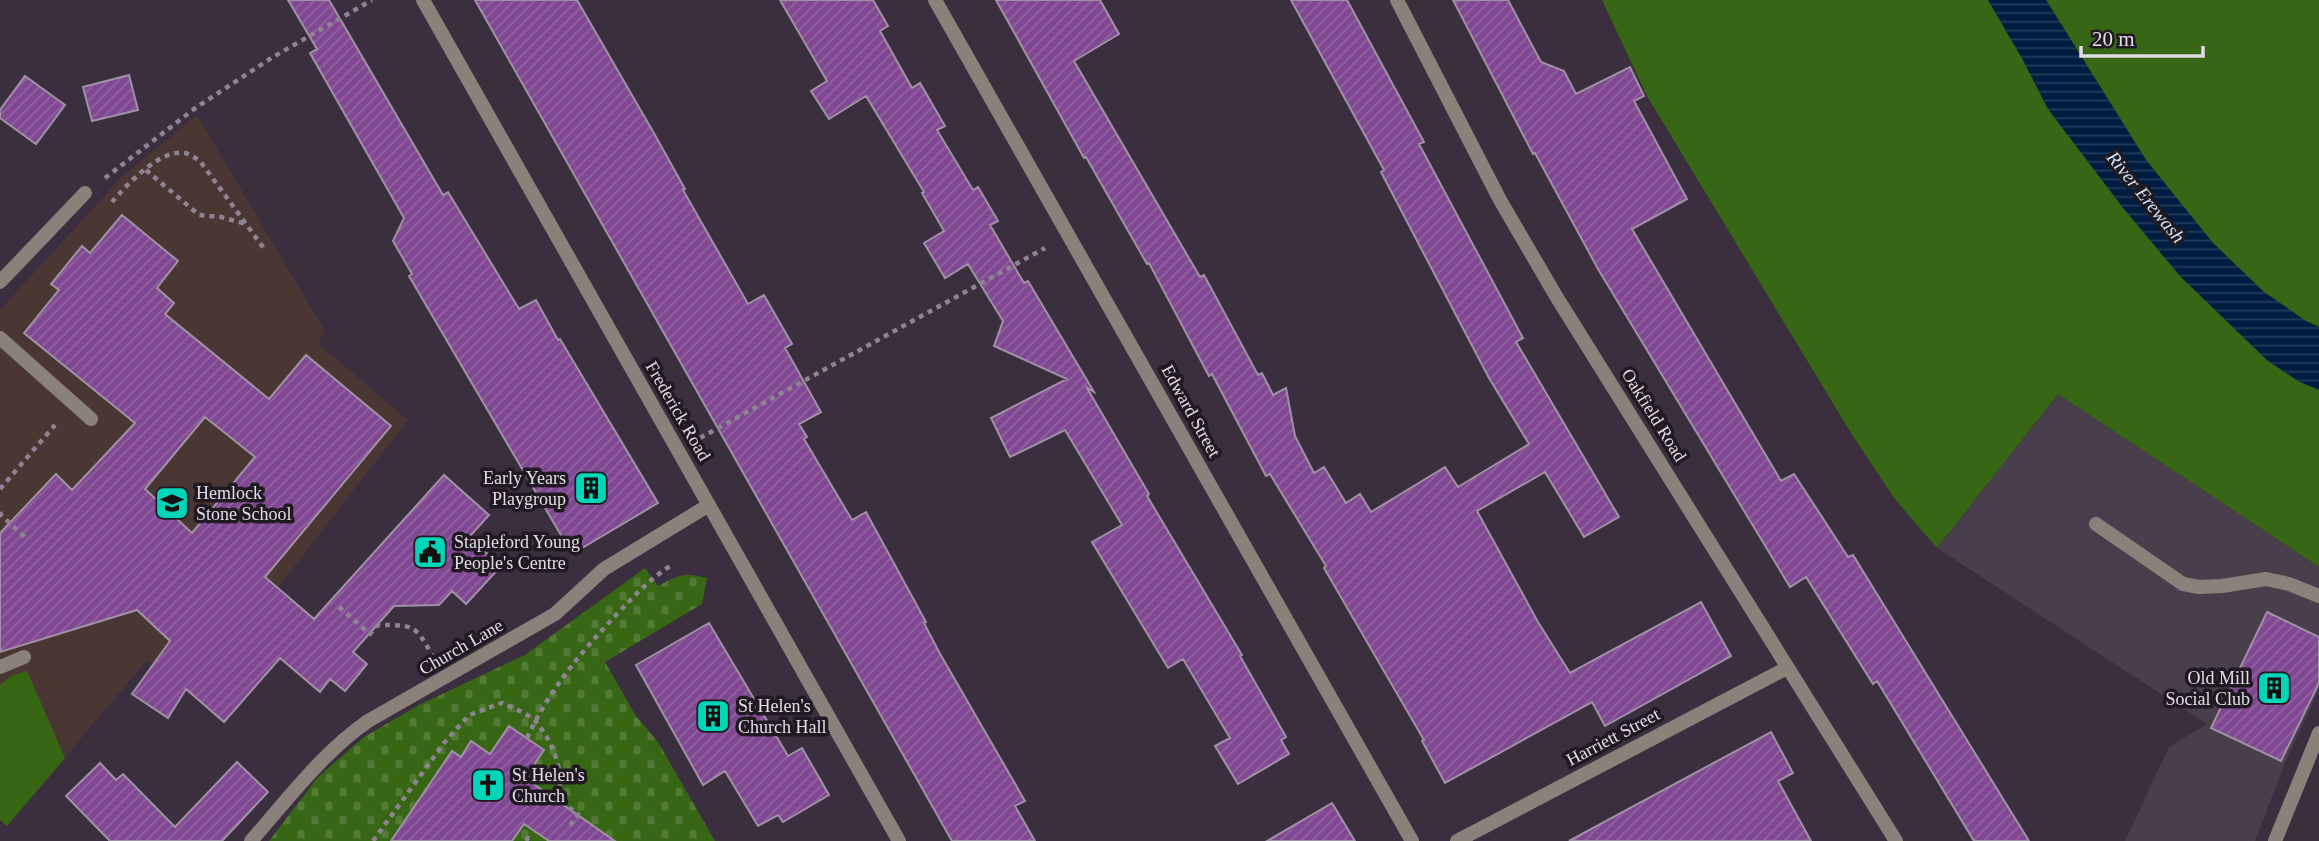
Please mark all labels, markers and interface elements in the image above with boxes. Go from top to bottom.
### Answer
scale bar [2081,14,2204,58]
text: 20 m [2092,27,2135,51]
water label: River Erewash [2102,146,2189,247]
street label: Frederick Road [641,358,715,464]
street label: Edward Street [1157,361,1225,461]
street label: Oakfield Road [1618,365,1690,465]
place label: Early Years Playgroup [483,468,566,509]
building icon: Early Years Playgroup [572,469,610,507]
place label: Hemlock Stone School [196,483,292,524]
school or university icon: Hemlock Stone School [153,484,191,522]
place label: Stapleford Young People's Centre [454,532,580,573]
public building icon: Stapleford Young People's Centre [411,533,449,571]
street label: Church Lane [416,615,506,679]
place label: Old Mill Social Club [2166,668,2250,709]
building icon: Old Mill Social Club [2255,669,2293,707]
place label: St Helen's Church Hall [738,696,826,737]
building icon: St Helen's Church Hall [694,697,732,735]
street label: Harriett Street [1563,704,1663,770]
place label: St Helen's Church [512,765,585,806]
church icon: St Helen's Church [469,766,507,804]

